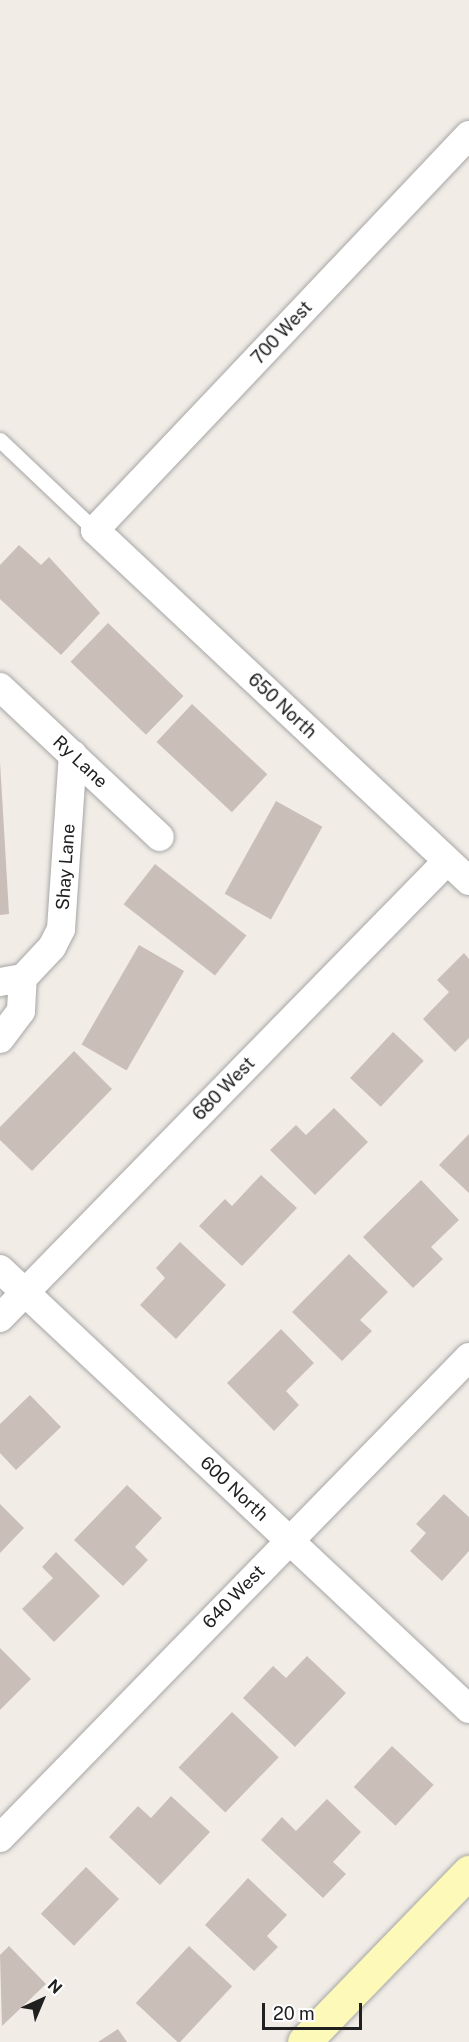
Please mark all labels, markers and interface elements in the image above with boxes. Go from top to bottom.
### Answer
street label: 700 West [247,297,317,369]
street label: 650 North [243,669,321,743]
street label: Ry Lane [48,731,112,793]
street label: Shay Lane [52,823,80,911]
street label: 680 West [188,1053,260,1125]
street label: 600 North [195,1452,273,1526]
street label: 640 West [198,1561,270,1633]
north arrow [12,1970,72,2030]
text: N [44,1976,66,1998]
scale bar [265,1991,366,2029]
text: 20 m [273,2003,315,2024]

